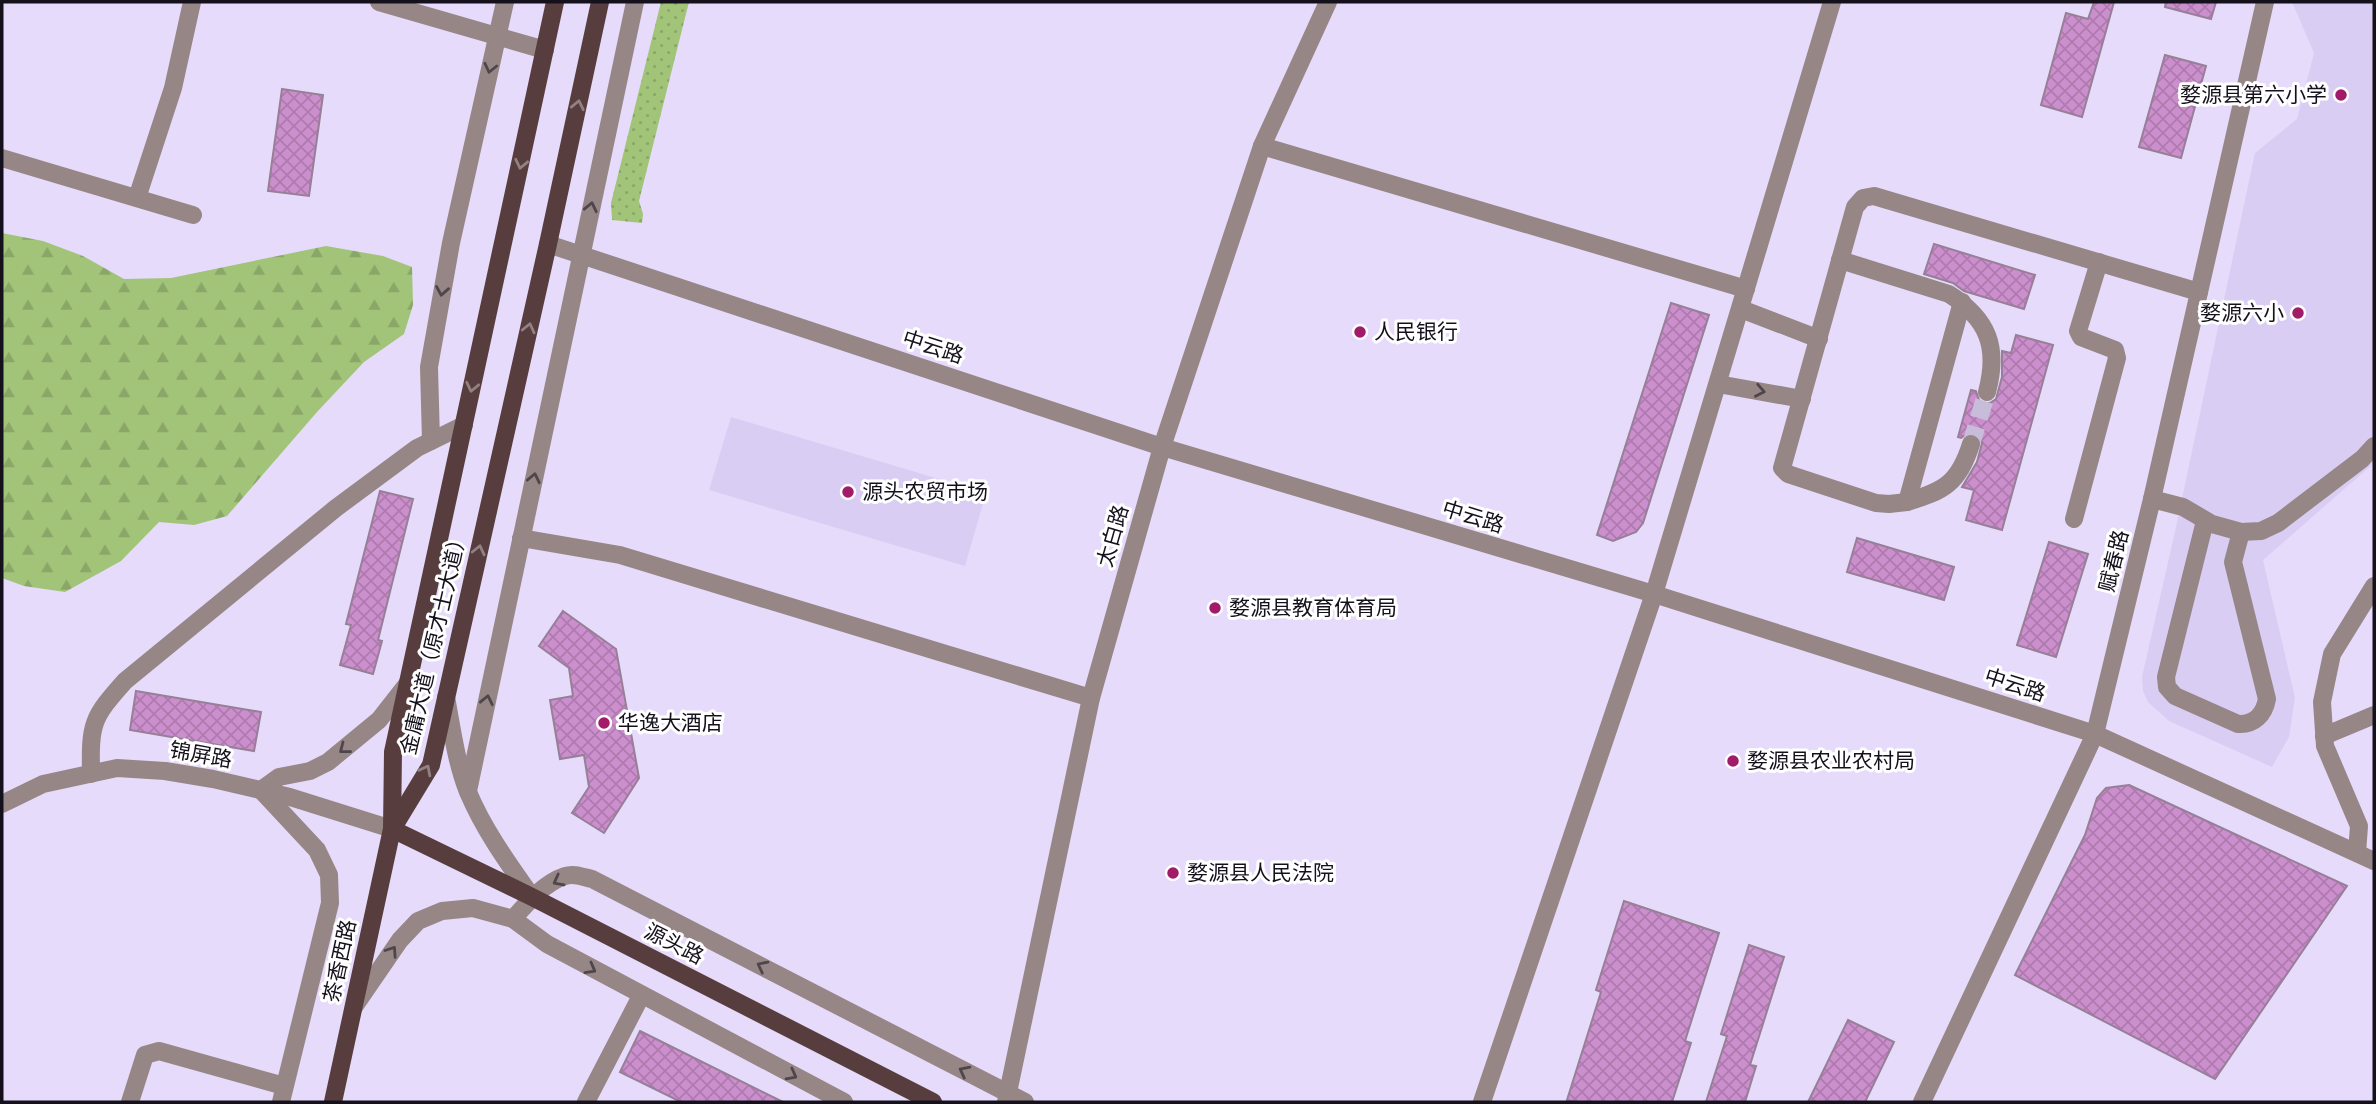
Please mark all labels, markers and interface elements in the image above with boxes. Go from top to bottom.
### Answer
one-way arrow [484,62,499,74]
place label: 婺源县第六小学 [2180,82,2327,108]
marker: 婺源县第六小学 [2333,87,2349,103]
one-way arrow [569,99,584,111]
one-way arrow [514,158,529,170]
one-way arrow [583,201,598,213]
one-way arrow [435,285,450,297]
place label: 婺源六小 [2200,300,2284,326]
marker: 婺源六小 [2290,305,2306,321]
place label: 人民银行 [1374,319,1458,345]
one-way arrow [521,322,536,334]
marker: 人民银行 [1352,324,1368,340]
street label: 中云路 [899,325,967,369]
one-way arrow [466,381,481,393]
one-way arrow [1754,383,1766,398]
one-way arrow [526,472,540,484]
place label: 源头农贸市场 [862,479,988,505]
marker: 源头农贸市场 [840,484,856,500]
street label: 中云路 [1439,495,1507,539]
street label: 太白路 [1092,502,1134,570]
street label: 金庸大道（原才士大道） [395,527,473,757]
street label: 赋春路 [2094,527,2134,595]
one-way arrow [471,544,485,556]
place label: 婺源县教育体育局 [1229,595,1397,621]
marker: 婺源县教育体育局 [1207,600,1223,616]
street label: 中云路 [1981,663,2049,707]
one-way arrow [478,694,493,706]
place label: 华逸大酒店 [618,710,723,736]
marker: 华逸大酒店 [596,715,612,731]
street label: 锦屏路 [168,737,234,773]
one-way arrow [340,741,352,754]
place label: 婺源县农业农村局 [1747,748,1915,774]
marker: 婺源县农业农村局 [1725,753,1741,769]
one-way arrow [418,765,432,778]
place label: 婺源县人民法院 [1187,860,1334,886]
marker: 婺源县人民法院 [1165,865,1181,881]
one-way arrow [553,873,565,887]
street label: 茶香西路 [319,917,361,1005]
street label: 源头路 [640,918,708,970]
one-way arrow [384,946,396,959]
one-way arrow [584,961,597,974]
one-way arrow [757,961,769,975]
one-way arrow [959,1065,972,1079]
one-way arrow [785,1067,798,1081]

